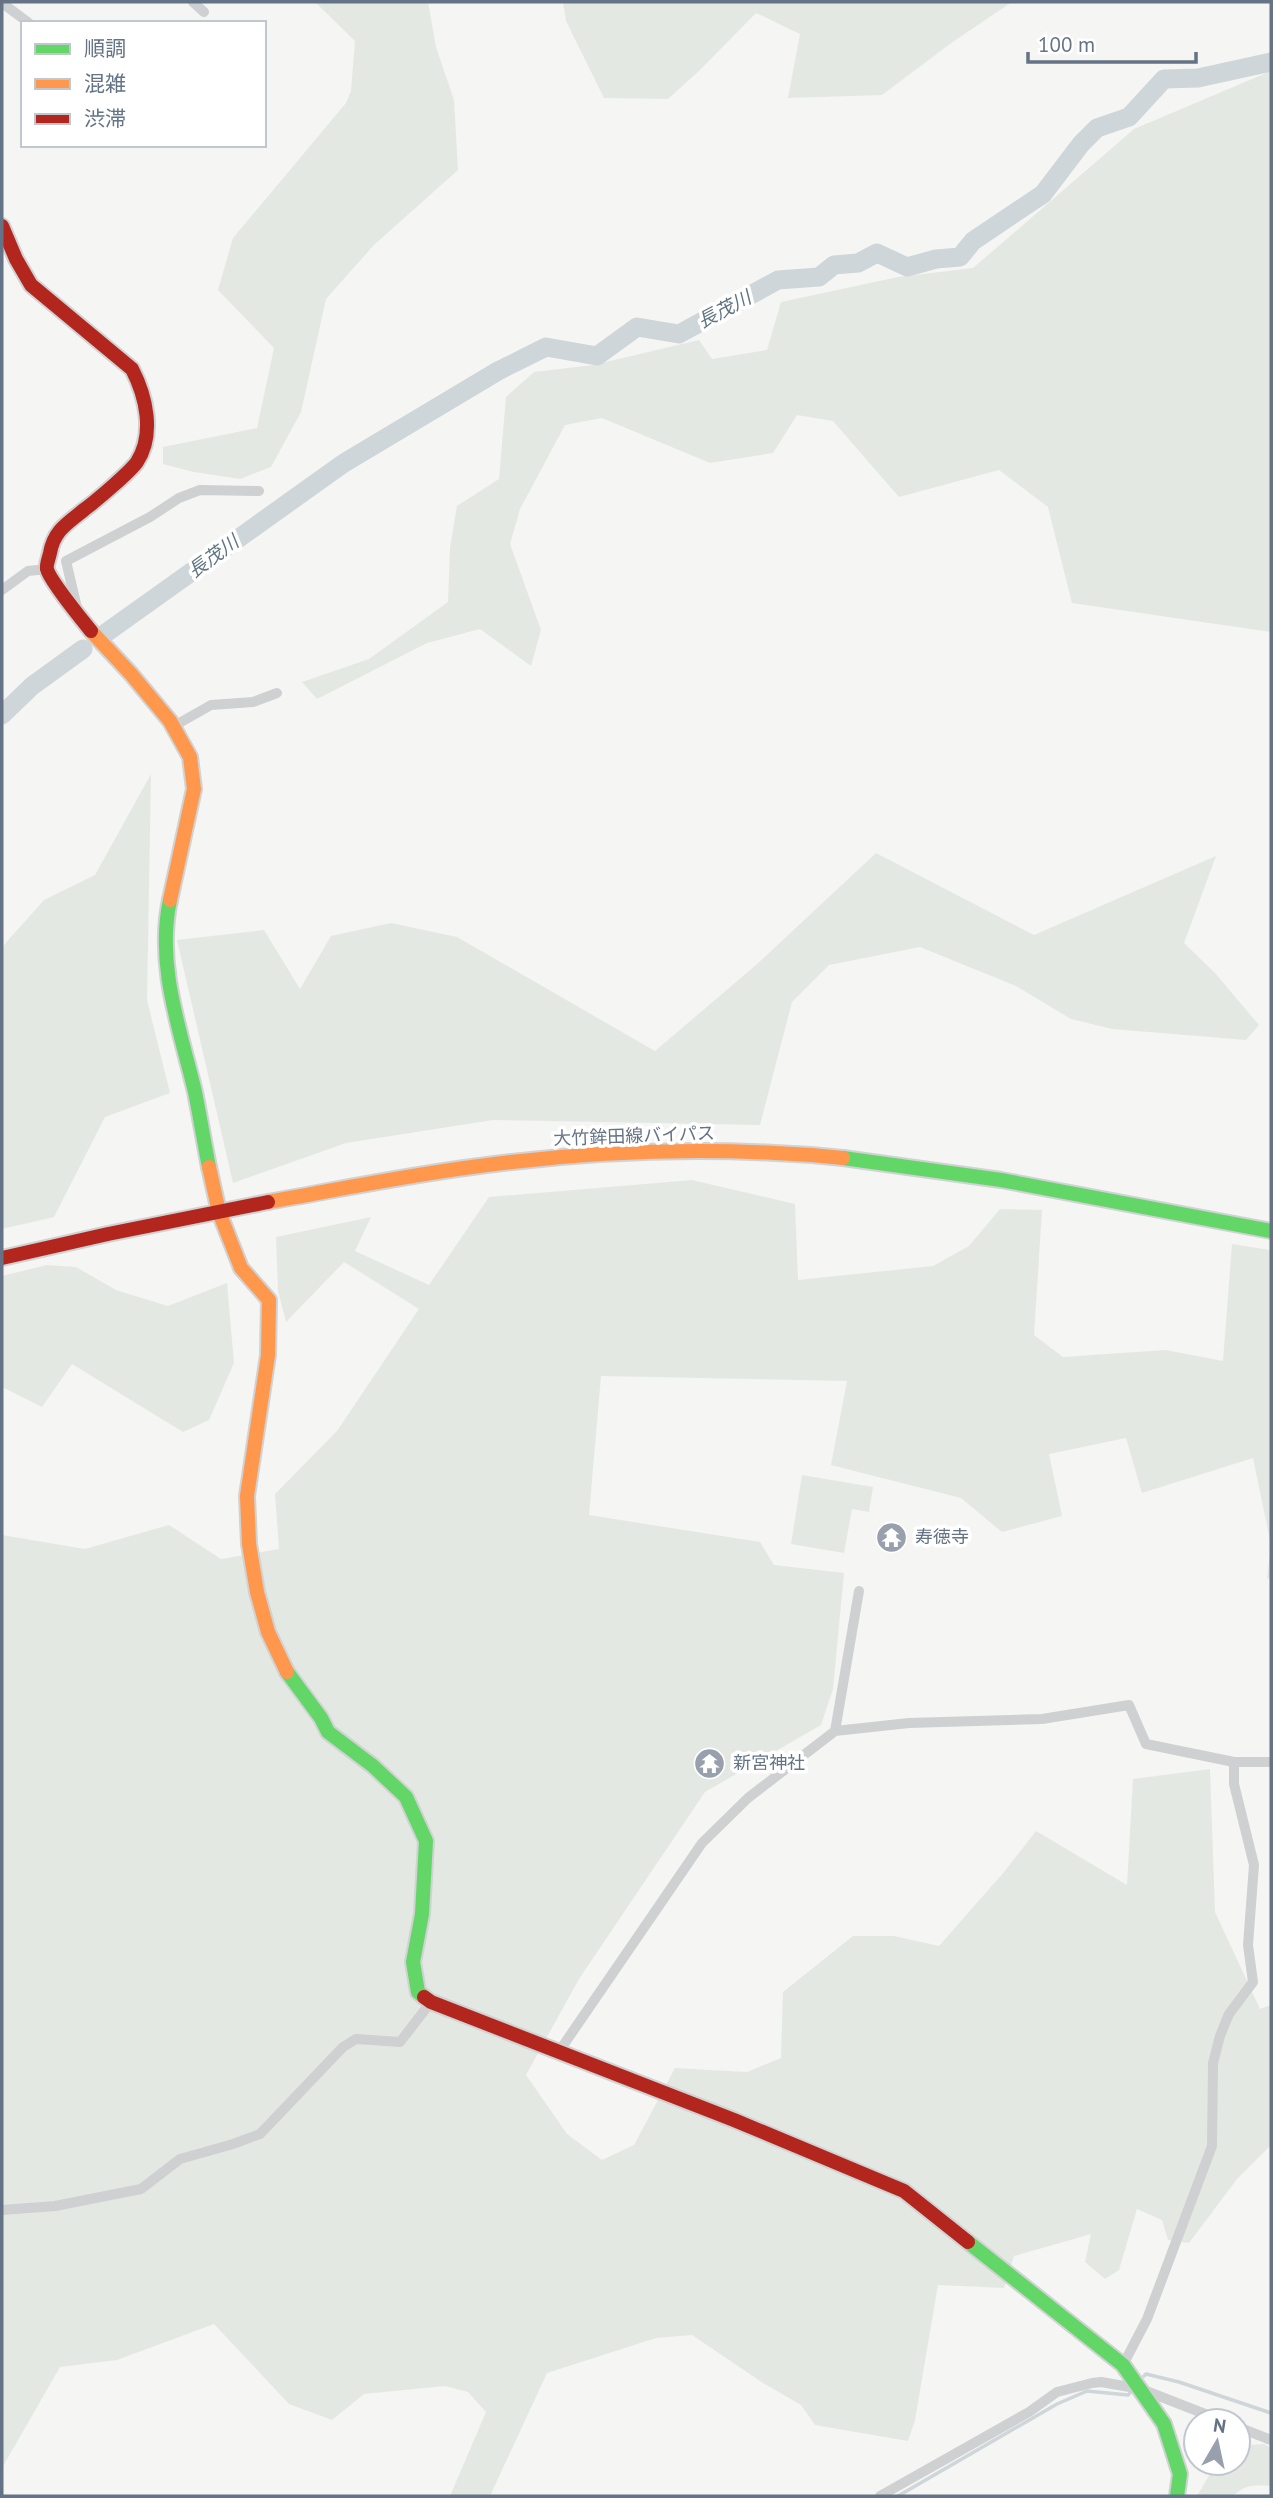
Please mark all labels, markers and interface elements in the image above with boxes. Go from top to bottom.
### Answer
legend [21,21,266,147]
scale bar [1028,21,1196,65]
text: 100 m [1038,31,1095,58]
text: 順調 [84,35,126,62]
text: 混雑 [84,70,126,97]
text: 渋滞 [84,105,126,132]
water label: 長茂川 [693,284,757,333]
water label: 長茂川 [183,528,245,582]
street label: 大竹鉾田線バイパス [553,1121,715,1150]
temple icon: 寿徳寺 [875,1520,909,1554]
place label: 寿徳寺 [915,1525,969,1548]
temple icon: 新宮神社 [693,1746,727,1780]
place label: 新宮神社 [733,1751,805,1774]
north arrow [1182,2407,1252,2477]
text: N [1212,2412,1228,2438]

